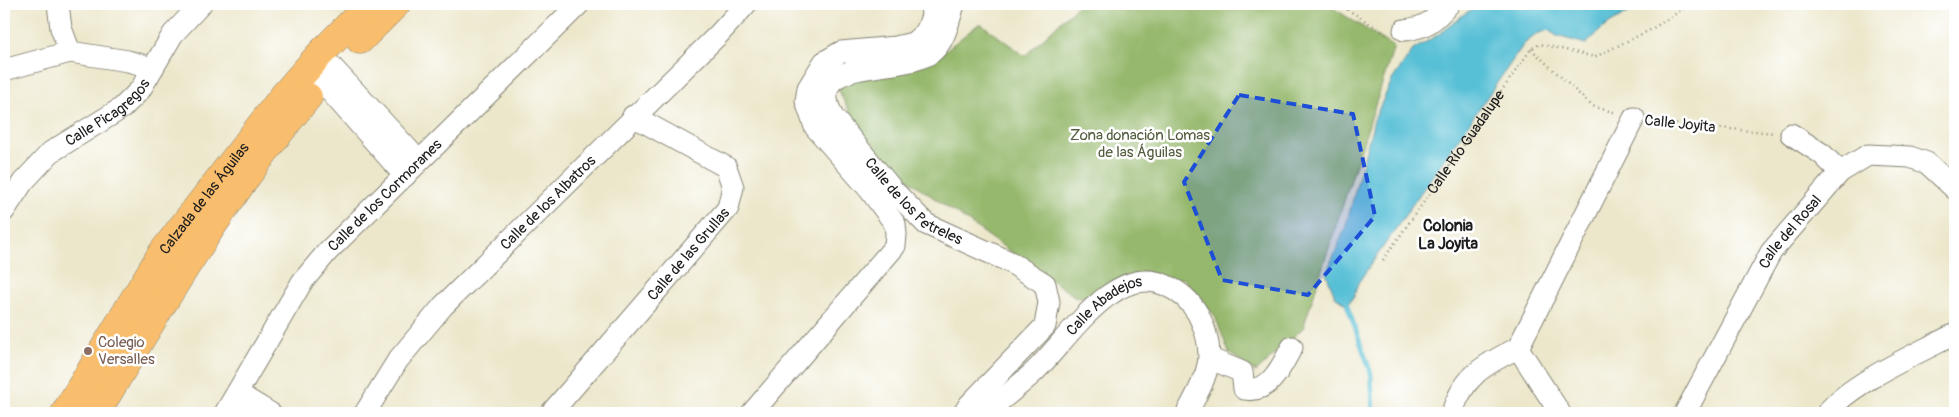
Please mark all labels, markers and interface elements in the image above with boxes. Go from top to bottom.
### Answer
street label: Calle Picagregos [62,75,154,150]
street label: Calle Río Guadalupe [1423,86,1509,198]
street label: Calle Joyita [1644,111,1716,137]
park label: Zona donación Lomas de las Águilas [1070,126,1210,162]
street label: Calle de los Cormoranes [324,135,446,255]
street label: Calzada de las Águilas [155,139,253,258]
street label: Calle de los Albatros [496,151,600,254]
street label: Calle de los Petreles [861,154,966,249]
street label: Calle del Rosal [1754,191,1825,272]
street label: Calle de las Grullas [643,204,734,304]
district label: Colonia La Joyita [1418,216,1478,254]
street label: Calle Abadejos [1062,272,1144,339]
place label: Colegio Versalles [98,333,155,369]
marker: Colegio Versalles [82,345,94,357]

